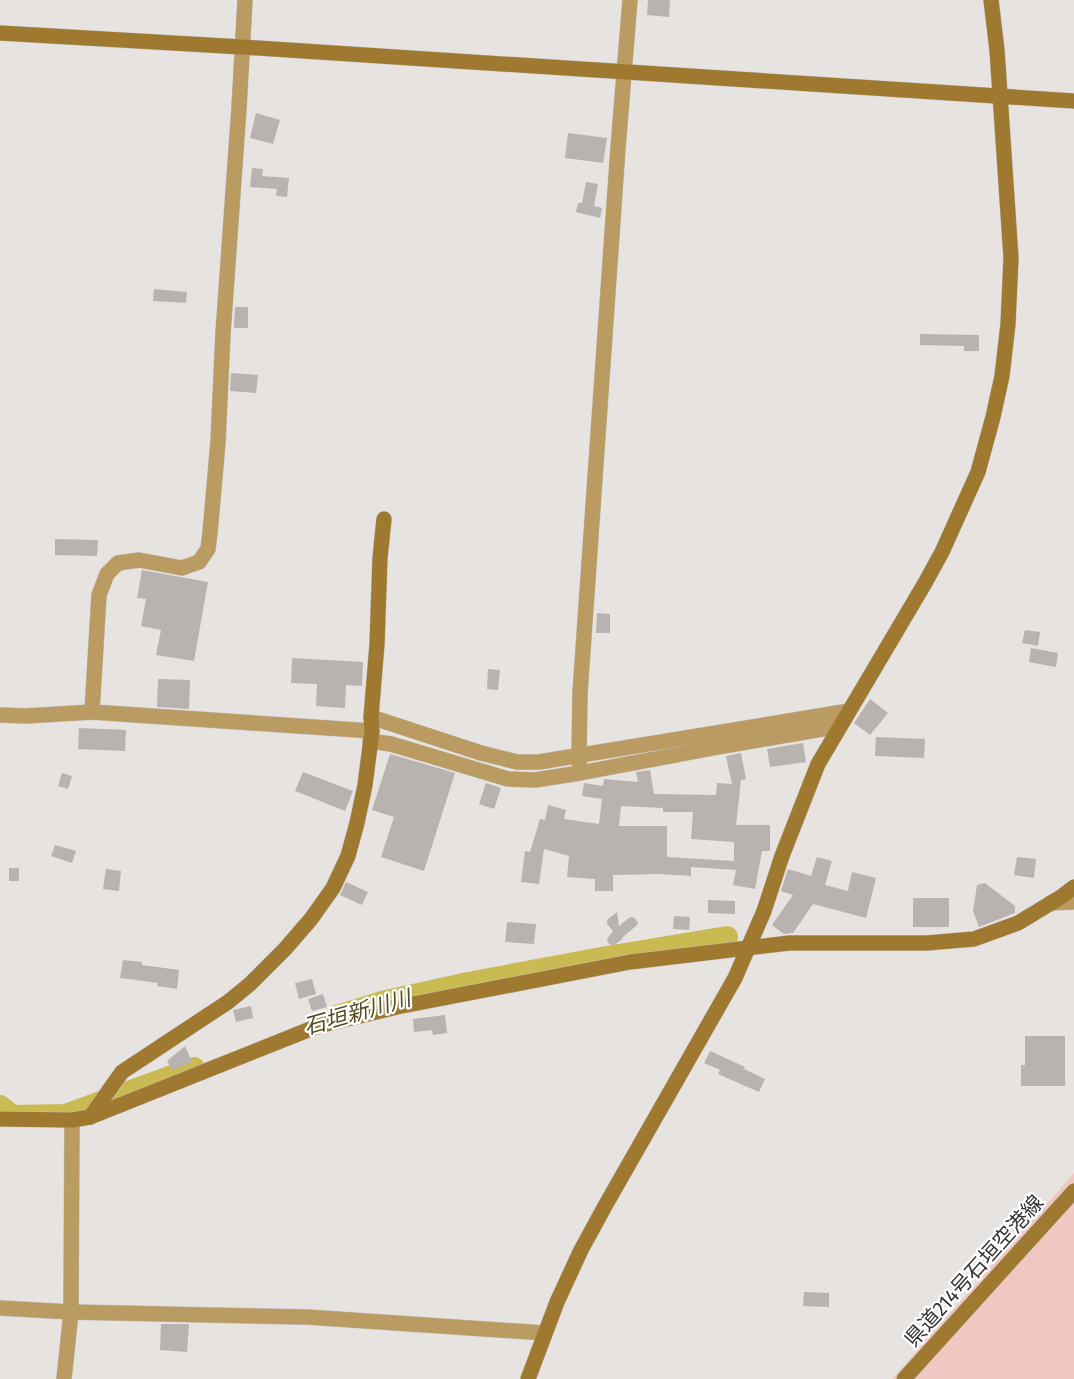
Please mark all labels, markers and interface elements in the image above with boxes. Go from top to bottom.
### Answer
water label: 石垣新川川 [301,984,416,1041]
street label: 県道214号石垣空港線 [899,1190,1049,1352]

